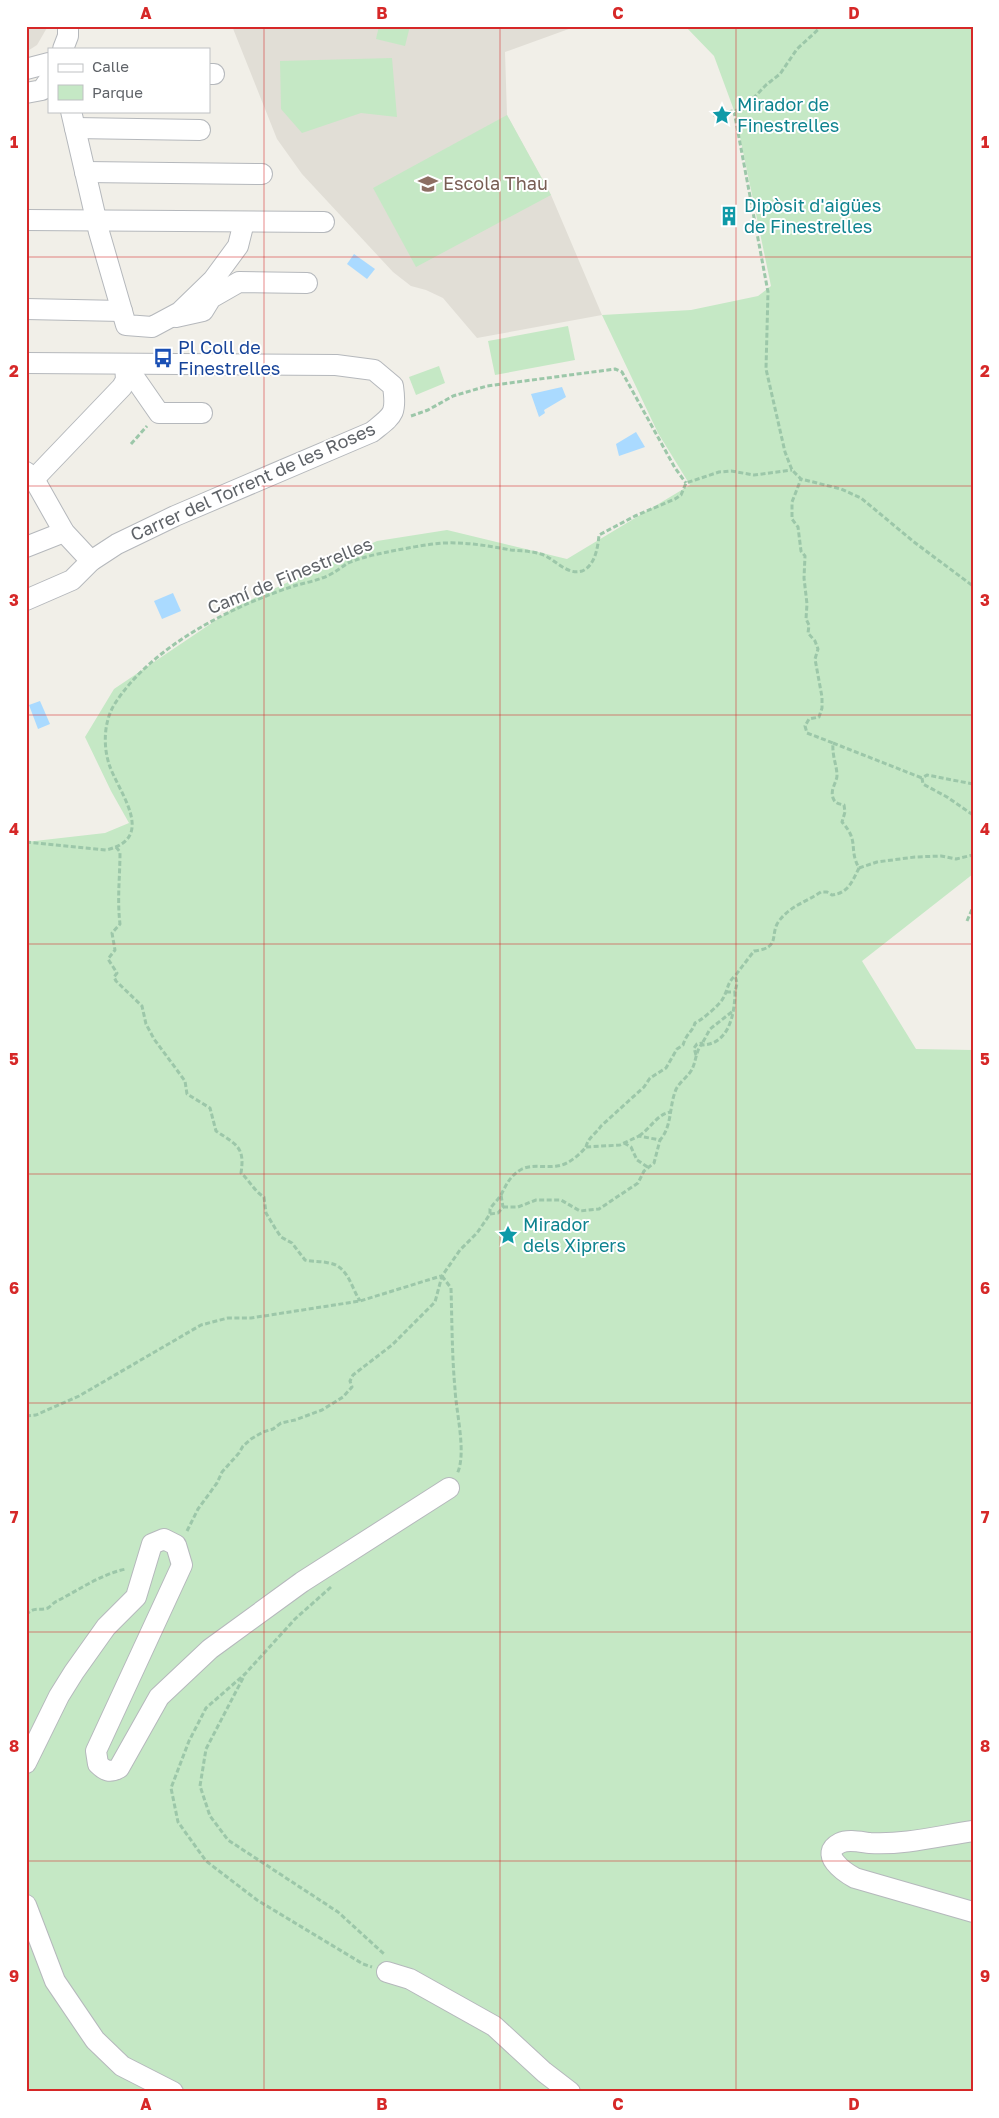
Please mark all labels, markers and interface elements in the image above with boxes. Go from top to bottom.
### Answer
text: A [140,3,152,23]
text: B [376,3,388,23]
text: C [612,3,624,23]
text: D [848,3,860,23]
legend [48,48,210,112]
text: Calle [92,57,129,75]
text: Parque [92,83,143,101]
place label: Mirador de Finestrelles [737,93,839,136]
place icon: Mirador de Finestrelles [711,104,733,126]
text: 1 [10,132,18,152]
text: 1 [981,132,989,152]
place label: Escola Thau [443,172,548,194]
school or university icon: Escola Thau [417,173,439,195]
place label: Dipòsit d'aigües de Finestrelles [744,194,881,237]
building icon: Dipòsit d'aigües de Finestrelles [718,205,740,227]
place label: Pl Coll de Finestrelles [178,336,280,379]
bus stop icon: Pl Coll de Finestrelles [152,347,174,369]
text: 2 [9,361,19,381]
text: 2 [980,361,990,381]
street label: Carrer del Torrent de les Roses [127,417,378,545]
street label: Camí de Finestrelles [204,532,375,618]
text: 3 [9,590,19,610]
text: 3 [980,590,990,610]
text: 4 [9,819,19,839]
text: 4 [980,819,990,839]
text: 5 [9,1049,19,1069]
text: 5 [980,1049,990,1069]
place label: Mirador dels Xiprers [523,1213,626,1256]
place icon: Mirador dels Xiprers [497,1224,519,1246]
text: 6 [9,1278,19,1298]
text: 6 [980,1278,990,1298]
text: 7 [10,1507,19,1527]
text: 7 [981,1507,990,1527]
text: 8 [9,1736,19,1756]
text: 8 [980,1736,990,1756]
text: 9 [9,1966,19,1986]
text: 9 [980,1966,990,1986]
text: A [140,2094,152,2114]
text: B [376,2094,388,2114]
text: C [612,2094,624,2114]
text: D [848,2094,860,2114]

